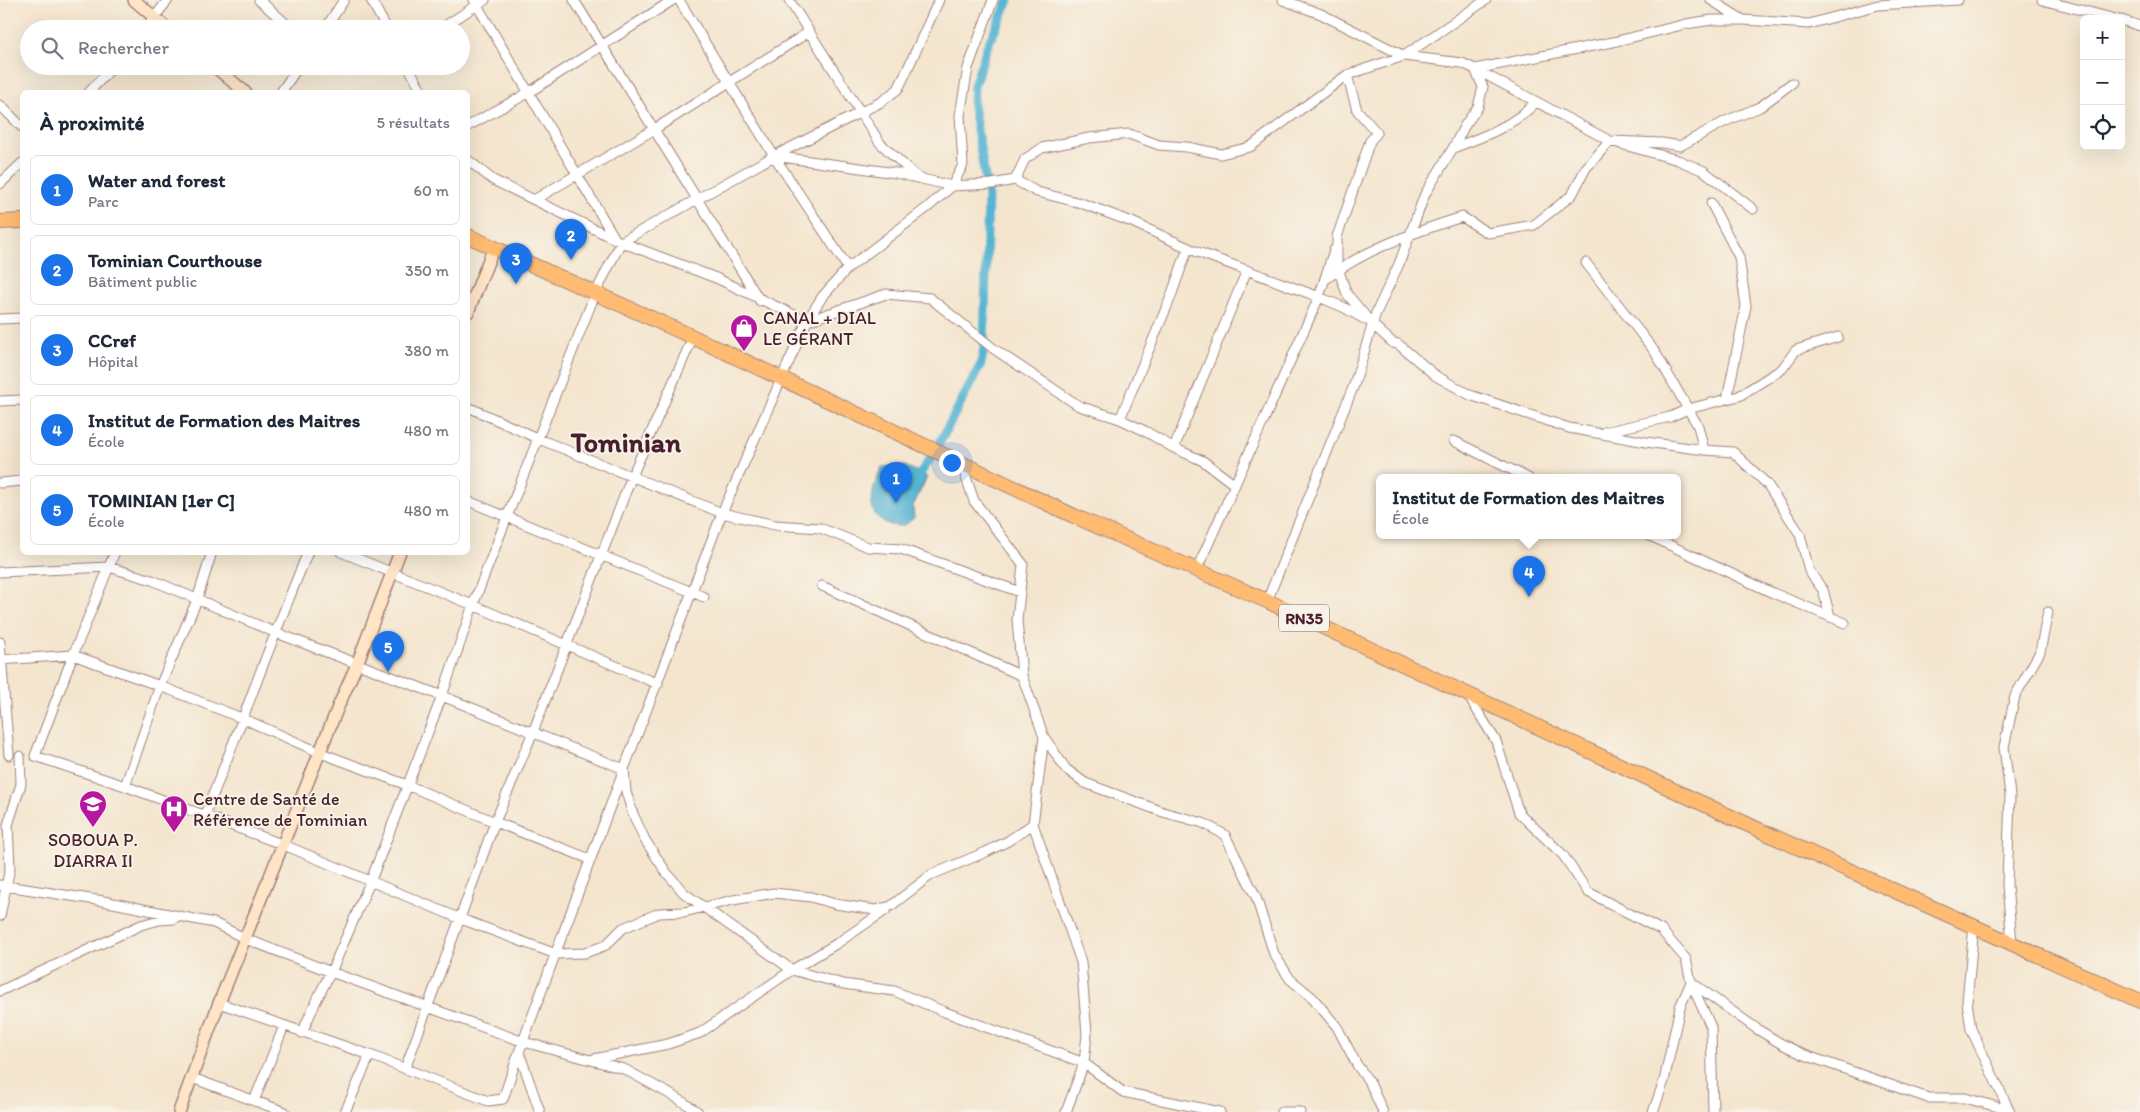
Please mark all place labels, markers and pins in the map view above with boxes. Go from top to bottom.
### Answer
pin: 2 [555,219,587,260]
pin: 3 [500,243,532,284]
place label: CANAL + DIAL LE GÉRANT [763,307,876,350]
shop icon: CANAL + DIAL LE GÉRANT [729,313,759,352]
pin: 1 [880,462,912,503]
pin: 4 [1513,556,1545,597]
pin: 5 [372,631,404,672]
place label: Centre de Santé de Référence de Tominian [193,788,368,831]
school or university icon: SOBOUA P. DIARRA II [78,789,108,828]
hospital icon: Centre de Santé de Référence de Tominian [159,794,189,833]
place label: SOBOUA P. DIARRA II [48,829,138,872]

